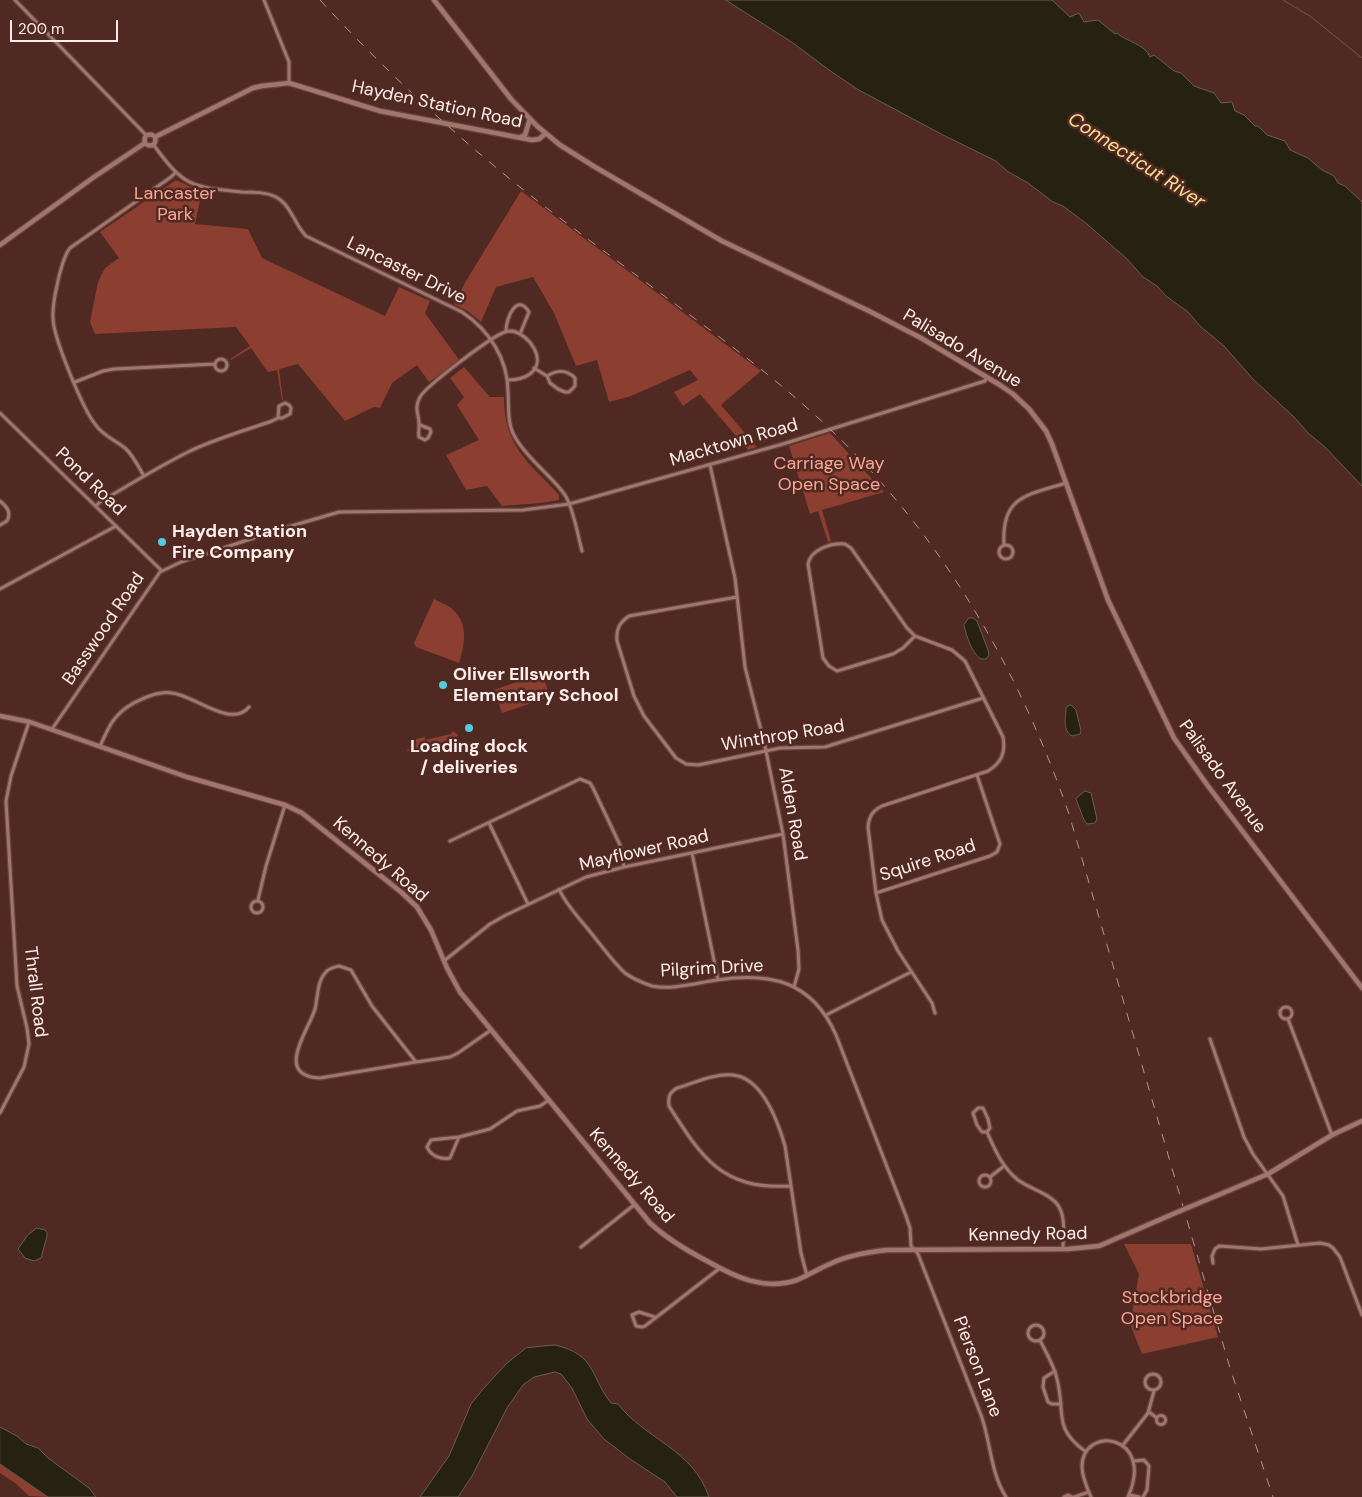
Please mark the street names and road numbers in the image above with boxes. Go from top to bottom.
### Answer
street label: Hayden Station Road [350,76,524,134]
street label: Lancaster Drive [343,233,469,309]
street label: Palisado Avenue [899,305,1025,393]
street label: Macktown Road [667,414,801,472]
street label: Pond Road [51,443,129,521]
street label: Basswood Road [58,569,150,689]
street label: Winthrop Road [720,716,846,756]
street label: Palisado Avenue [1174,716,1270,838]
street label: Alden Road [773,766,811,862]
street label: Kennedy Road [328,813,432,907]
street label: Mayflower Road [577,826,711,876]
street label: Squire Road [877,835,979,887]
street label: Thrall Road [19,945,51,1039]
street label: Pilgrim Drive [660,956,764,982]
street label: Kennedy Road [584,1124,678,1228]
street label: Kennedy Road [968,1223,1088,1247]
street label: Pierson Lane [948,1314,1006,1420]

